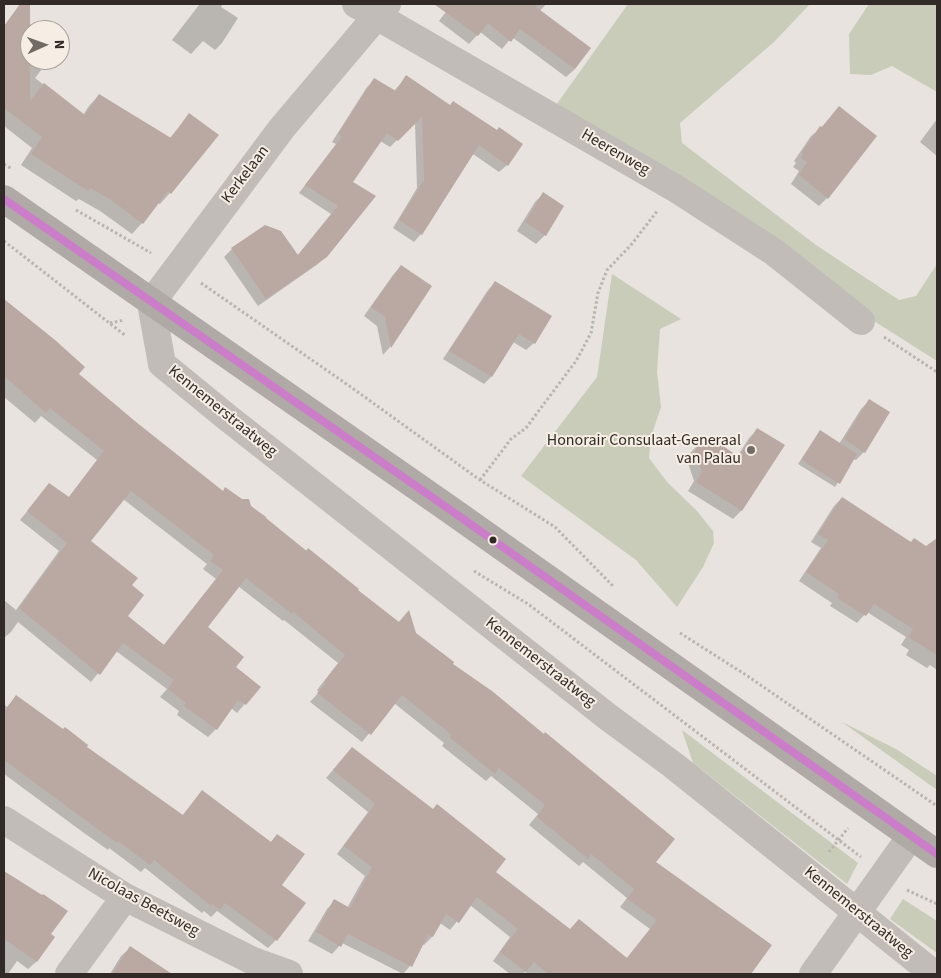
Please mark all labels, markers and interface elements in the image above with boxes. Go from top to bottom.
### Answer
north arrow [20,20,70,70]
text: N [49,40,69,50]
street label: Heerenweg [577,126,653,180]
street label: Kerkelaan [218,142,274,208]
street label: Kennemerstraatweg [164,362,280,462]
place label: Honorair Consulaat-Generaal van Palau [547,431,741,469]
marker: Honorair Consulaat-Generaal van Palau [745,444,757,456]
unlabelled marker [488,535,498,545]
street label: Kennemerstraatweg [481,614,599,712]
street label: Kennemerstraatweg [800,863,916,963]
street label: Nicolaas Beetsweg [84,864,202,942]

